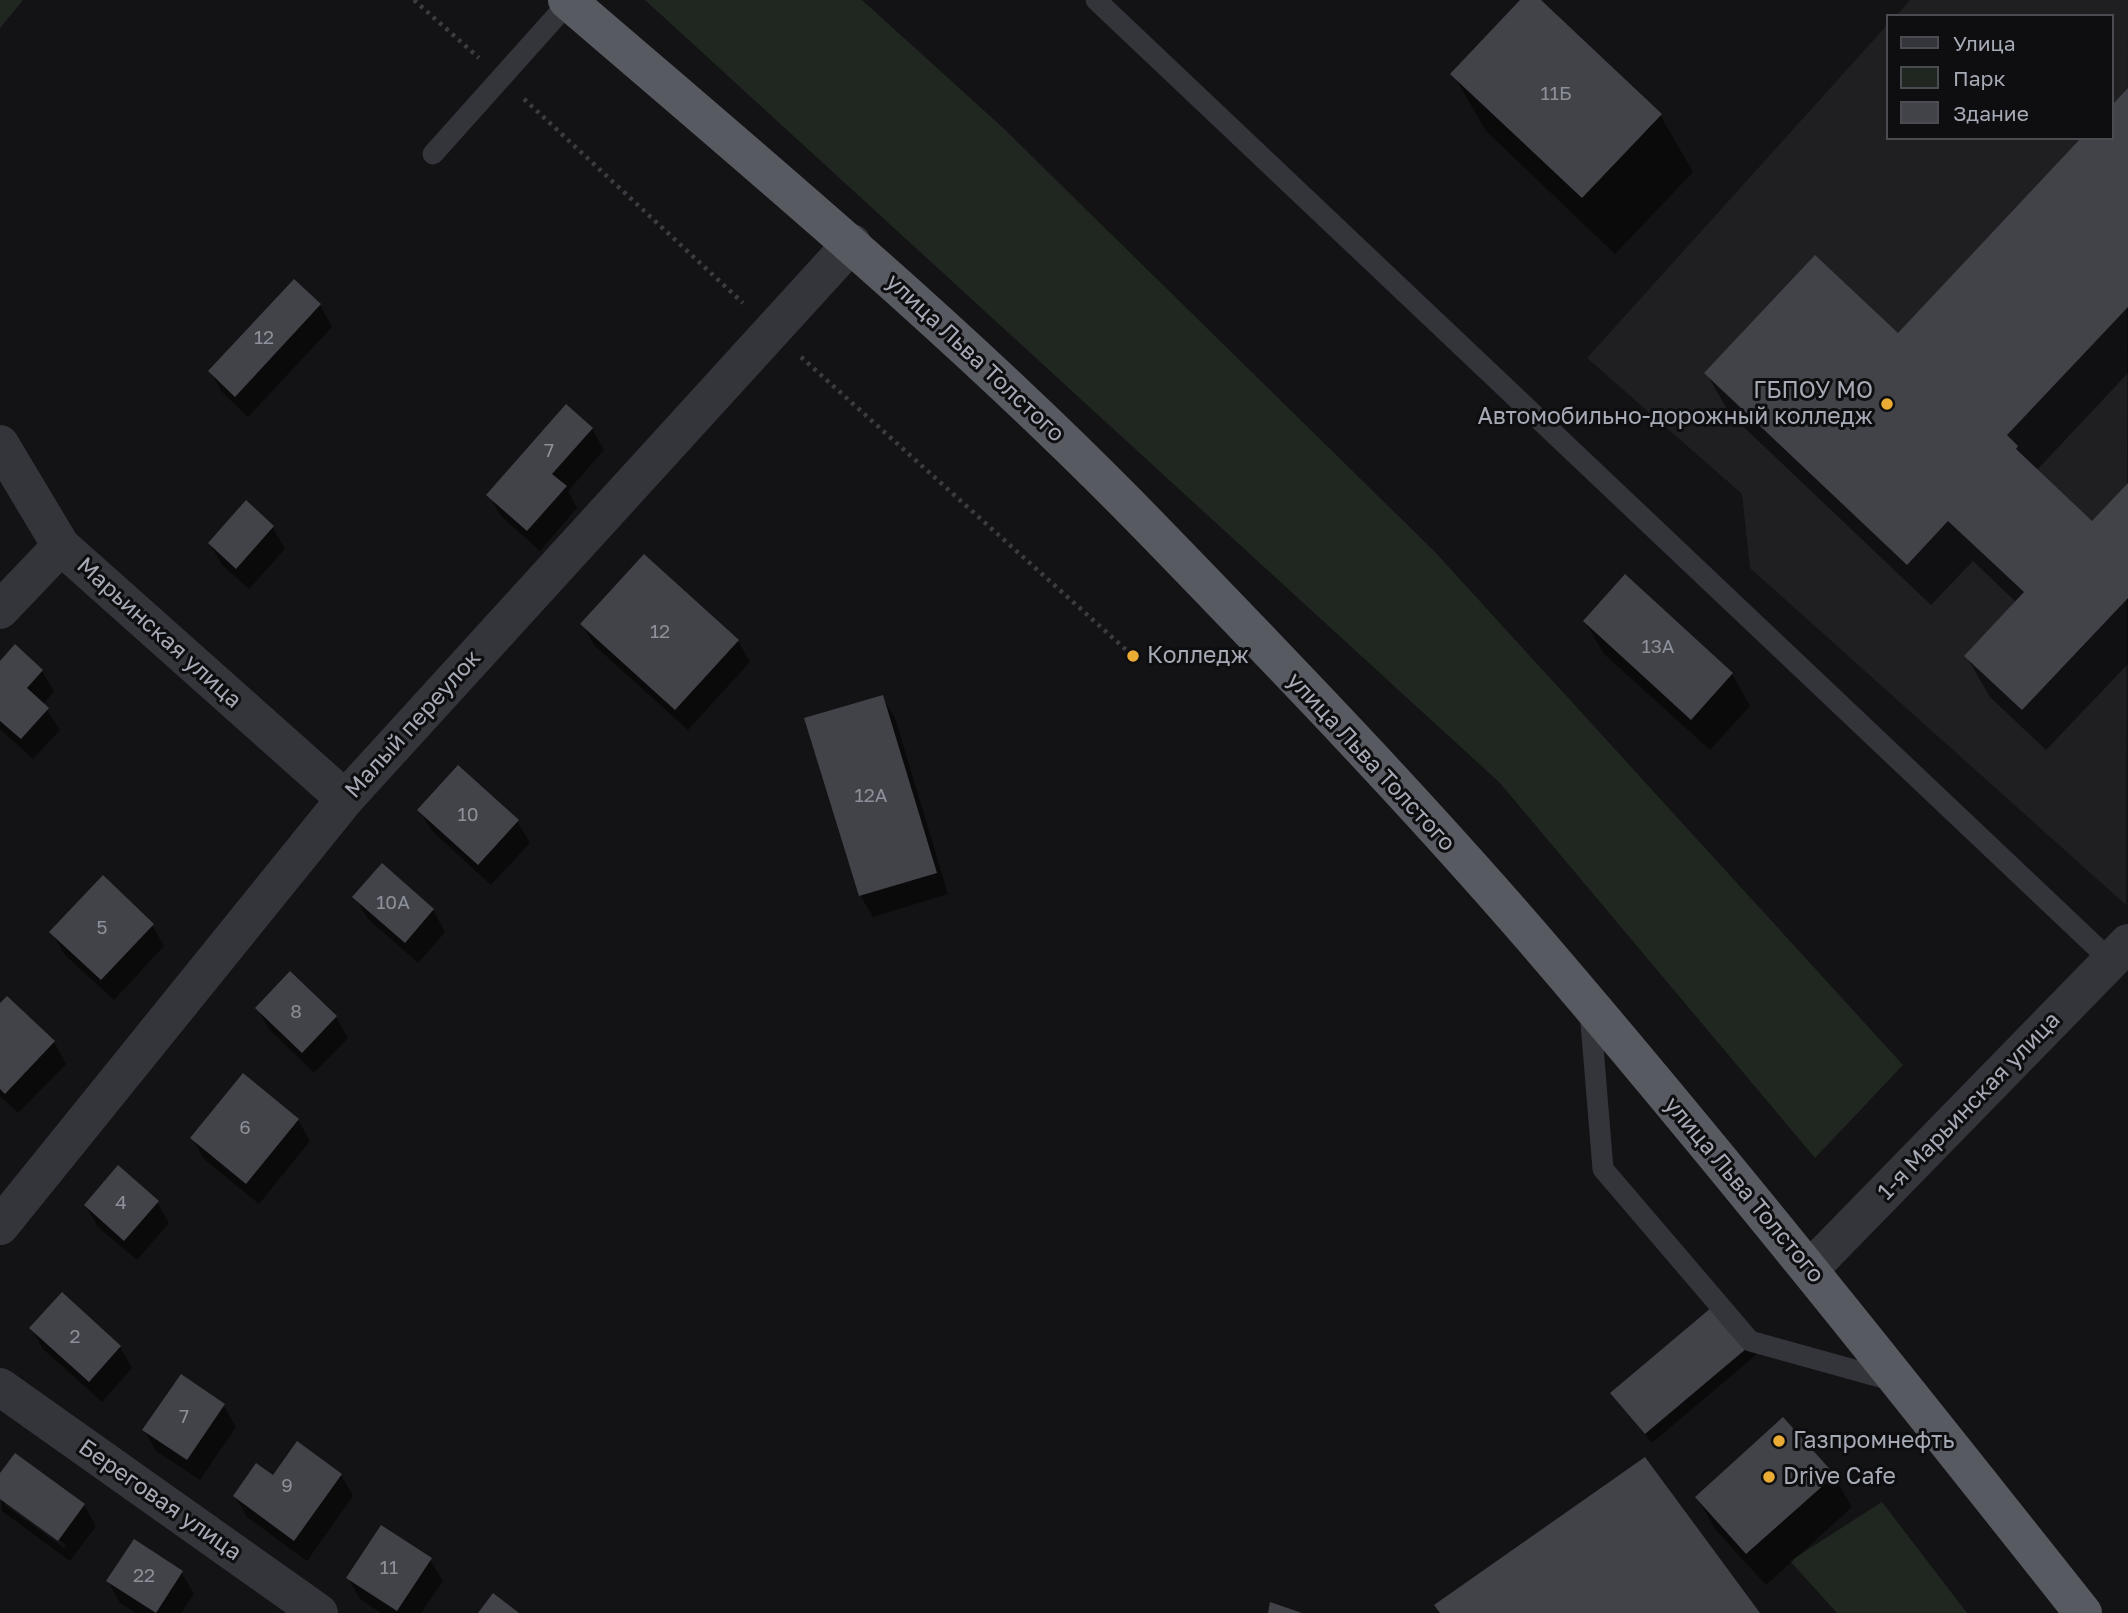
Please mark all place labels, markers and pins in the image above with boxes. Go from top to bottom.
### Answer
place label: ГБПОУ МО Автомобильно-дорожный колледж [1477,377,1873,431]
marker: ГБПОУ МО Автомобильно-дорожный колледж [1879,396,1895,412]
place label: Колледж [1147,642,1249,670]
marker: Колледж [1125,648,1141,664]
place label: Газпромнефть [1793,1427,1954,1455]
marker: Газпромнефть [1771,1433,1787,1449]
place label: Drive Cafe [1783,1463,1896,1491]
marker: Drive Cafe [1761,1469,1777,1485]

